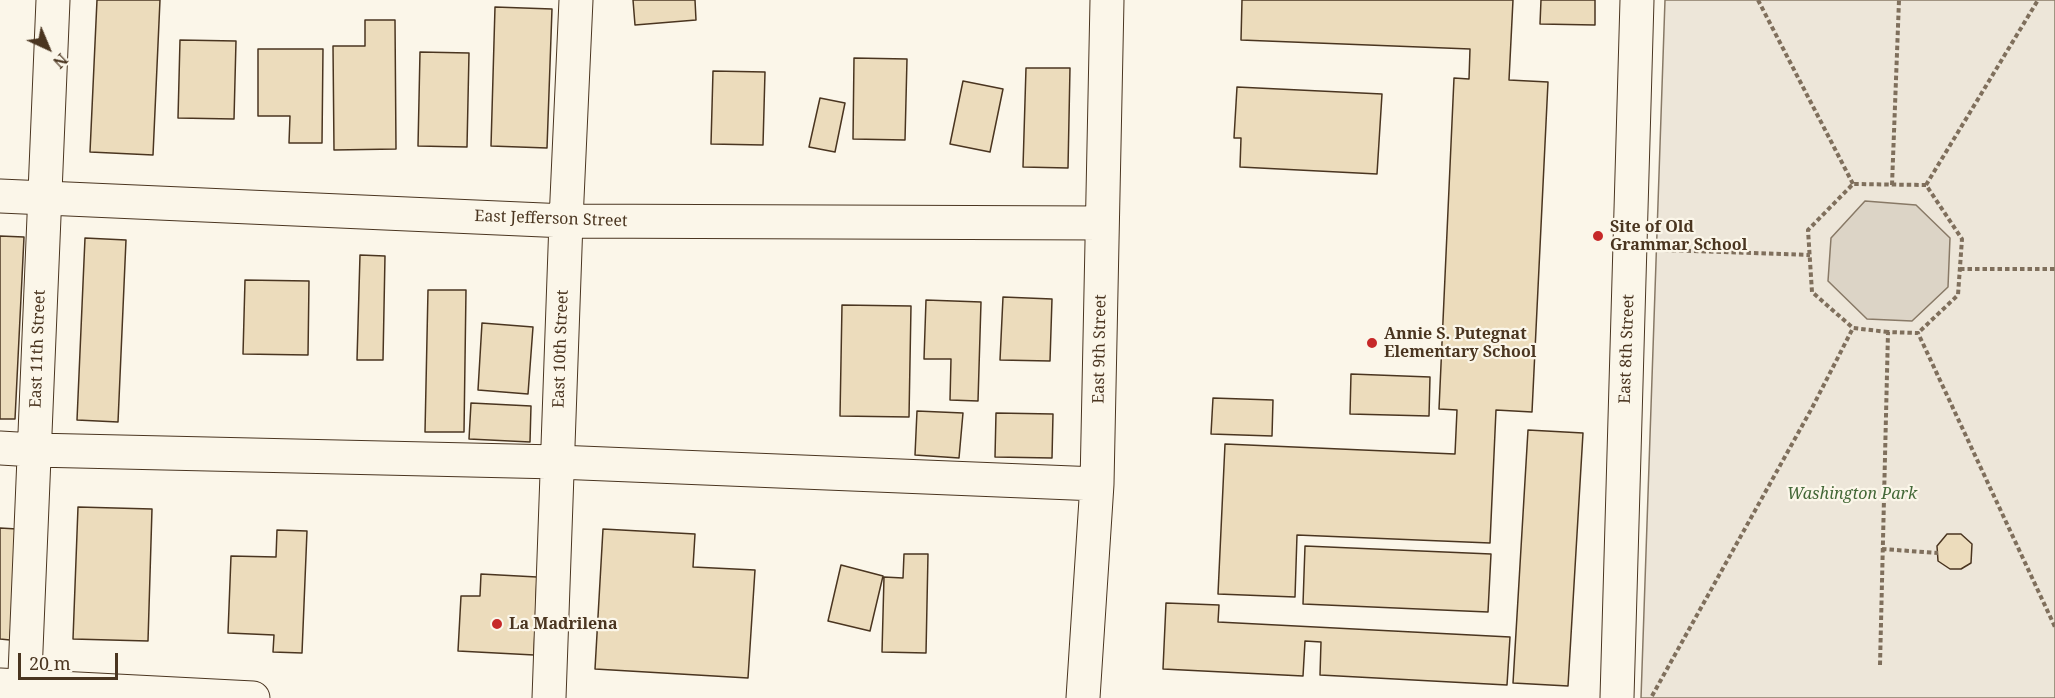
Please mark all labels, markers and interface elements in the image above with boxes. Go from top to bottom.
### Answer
north arrow [18,18,78,78]
text: N [48,49,73,73]
street label: East Jefferson Street [474,207,628,231]
place label: Site of Old Grammar School [1610,217,1747,255]
marker: Site of Old Grammar School [1591,229,1605,243]
street label: East 11th Street [26,289,50,409]
street label: East 10th Street [549,289,573,409]
street label: East 9th Street [1089,294,1111,404]
street label: East 8th Street [1615,294,1639,404]
place label: Annie S. Putegnat Elementary School [1384,324,1536,362]
marker: Annie S. Putegnat Elementary School [1365,336,1379,350]
park label: Washington Park [1787,484,1917,504]
place label: La Madrilena [509,614,617,634]
marker: La Madrilena [490,617,504,631]
scale bar [21,641,122,679]
text: 20 m [29,651,71,675]

